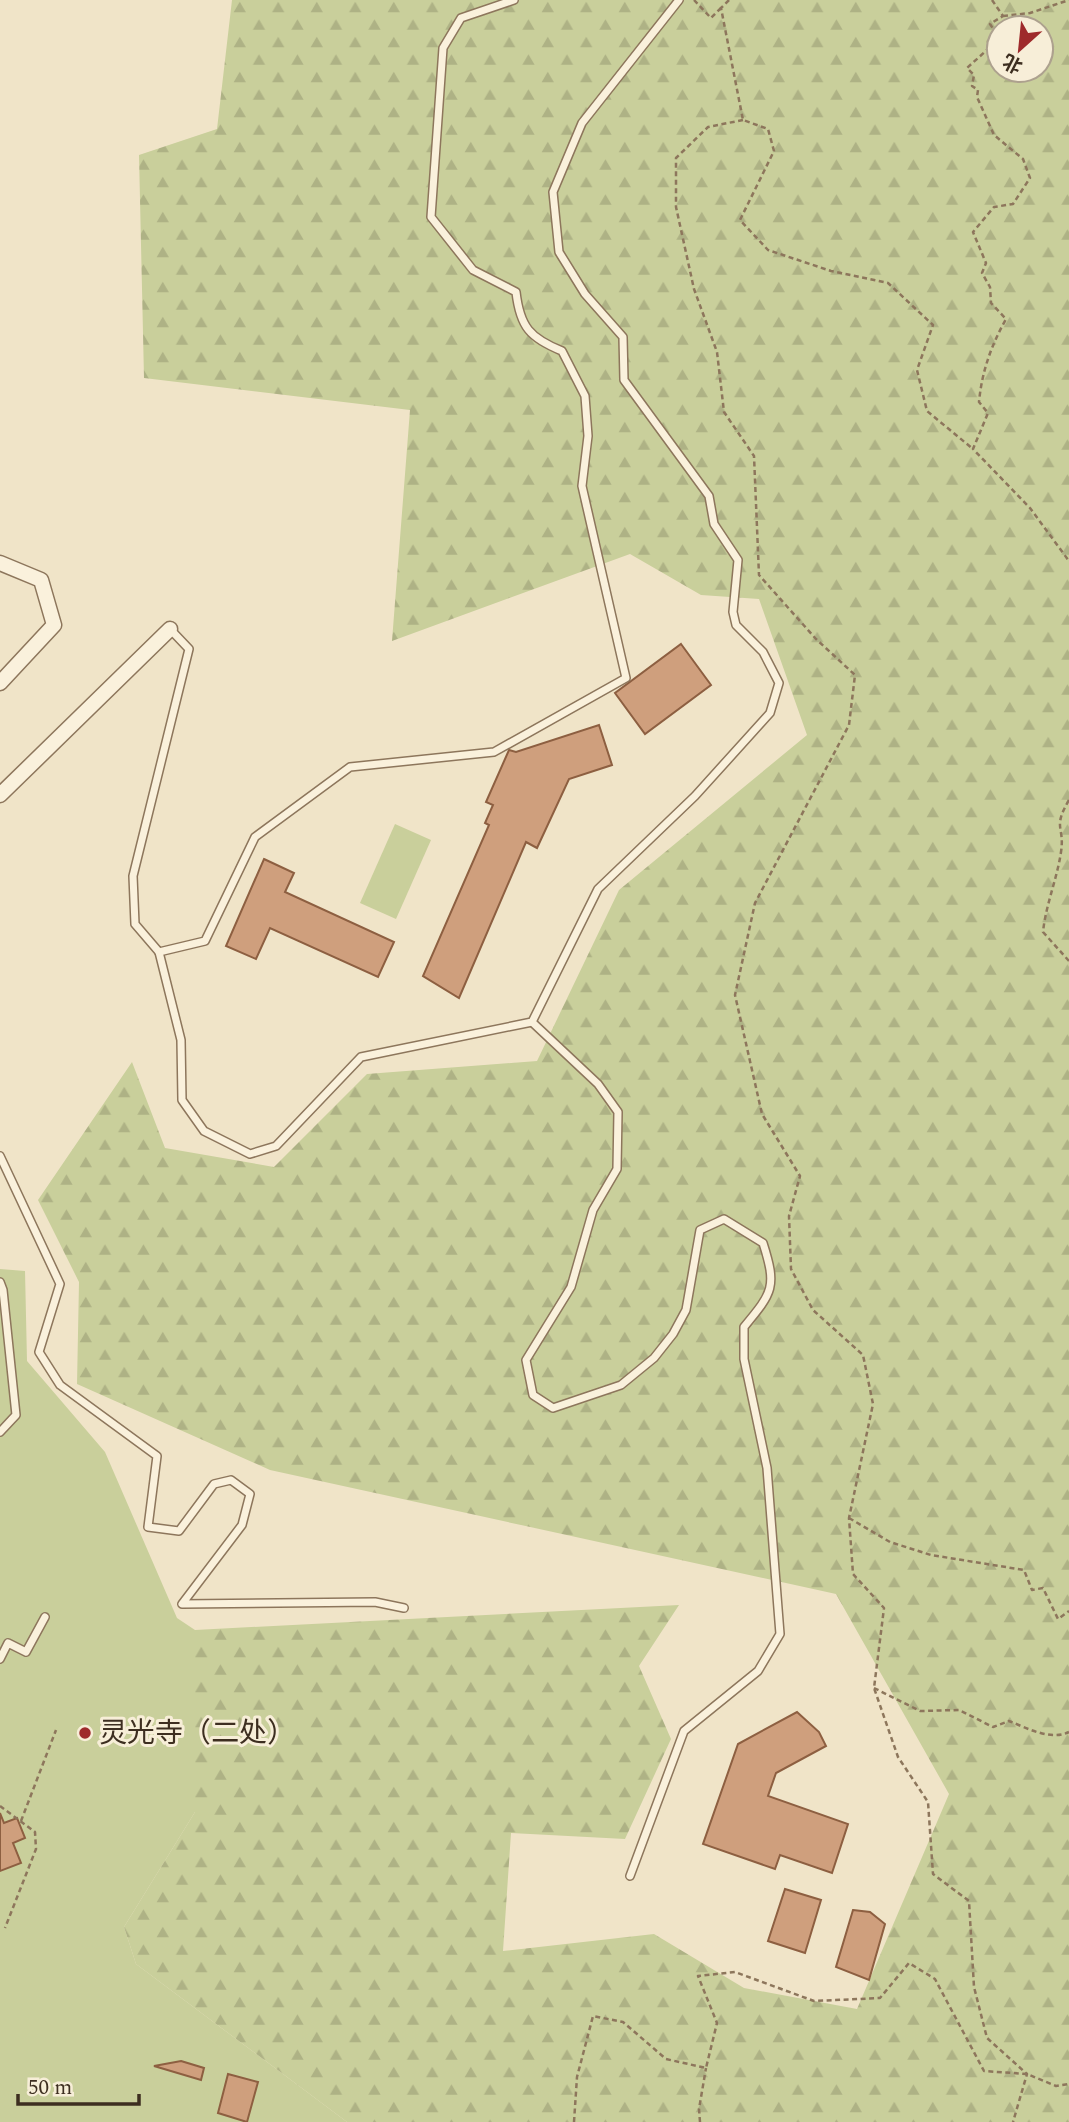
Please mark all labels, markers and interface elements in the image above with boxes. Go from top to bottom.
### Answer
north arrow [985,14,1055,84]
text: 北 [998,46,1028,80]
place label: 灵光寺（二处） [99,1712,295,1755]
marker: 灵光寺（二处） [77,1725,93,1741]
scale bar [18,2062,138,2106]
text: 50 m [28,2072,72,2104]

